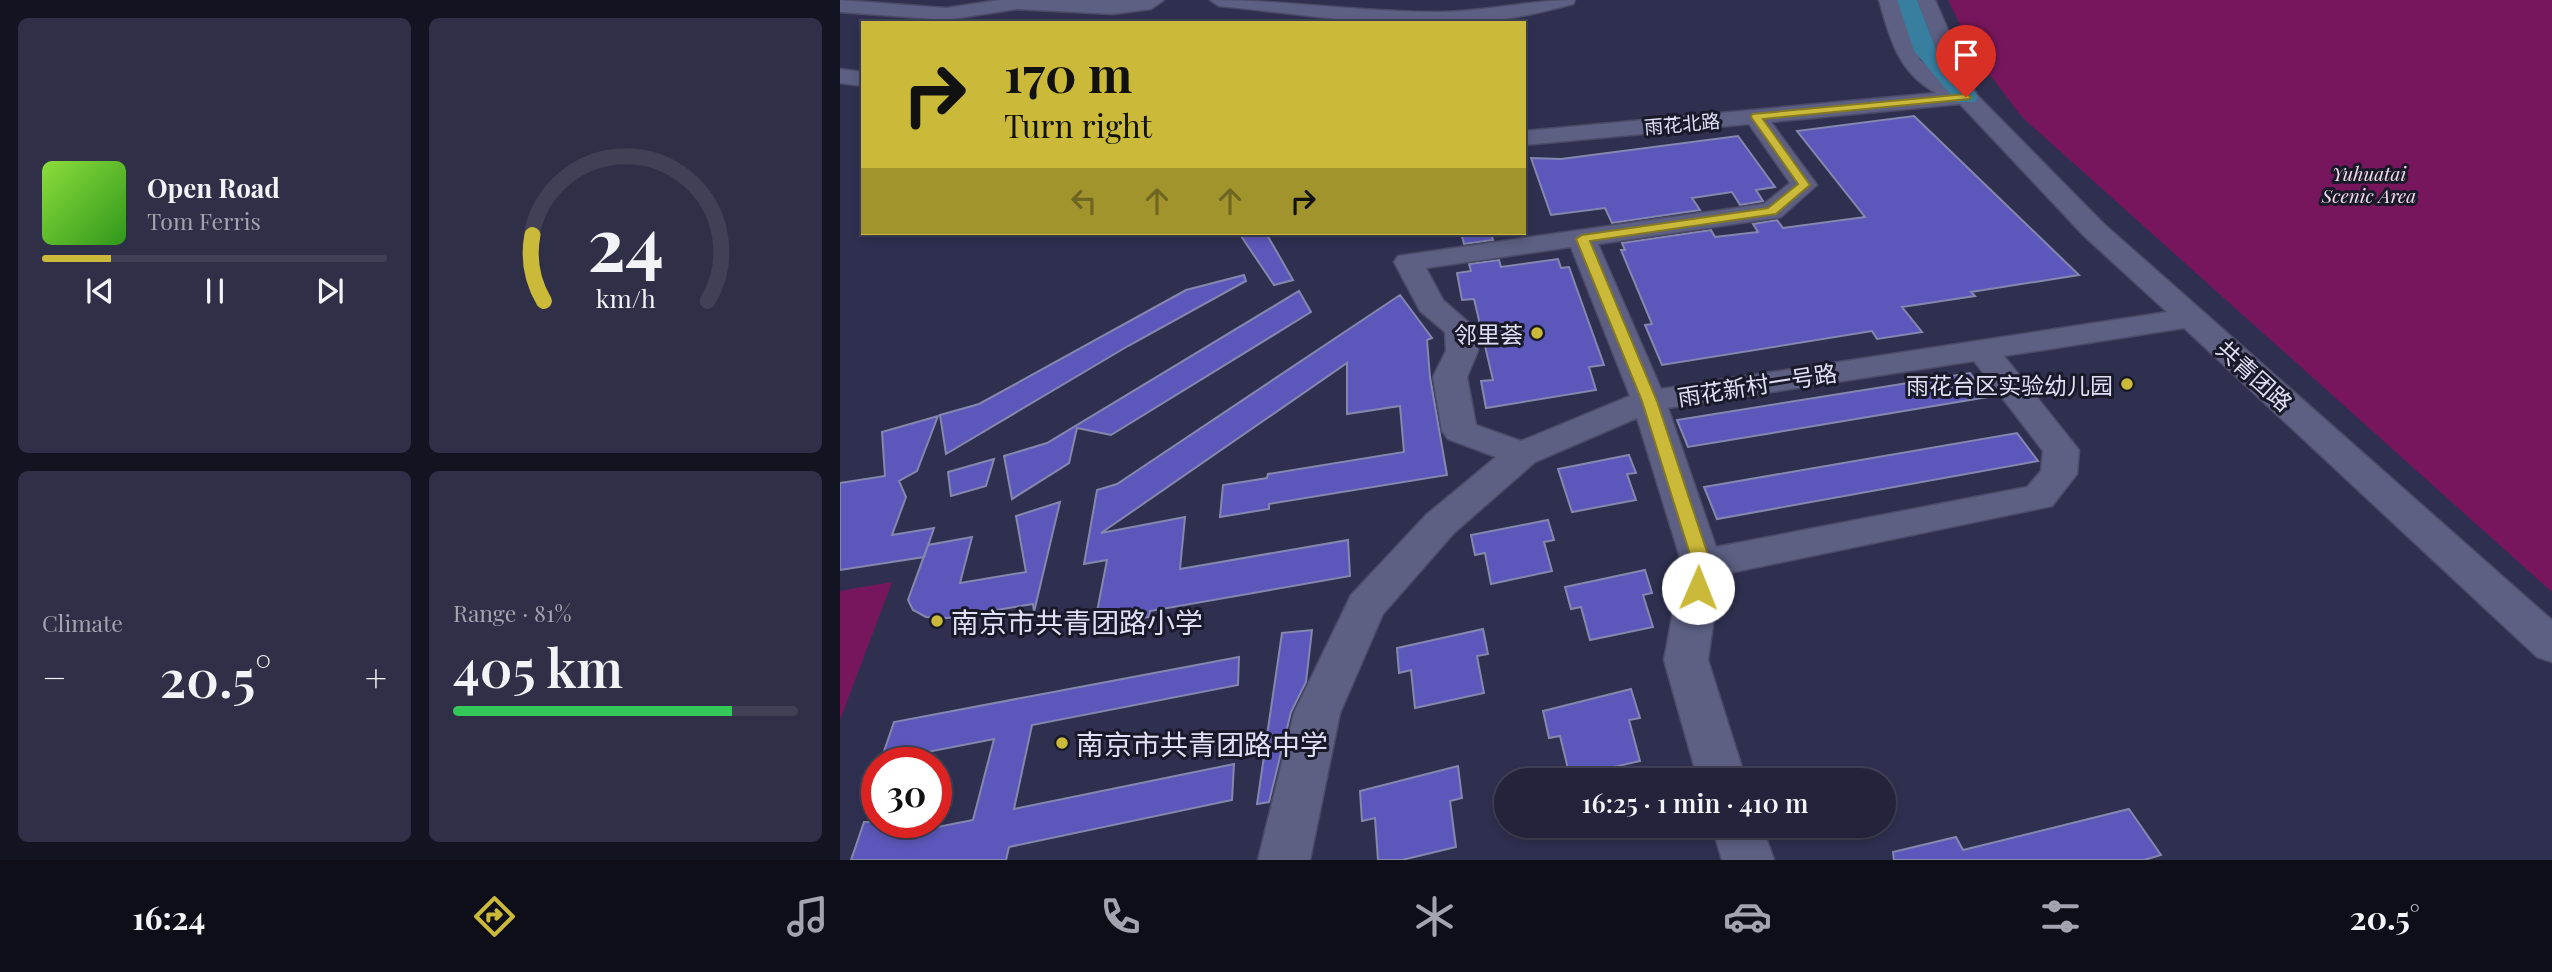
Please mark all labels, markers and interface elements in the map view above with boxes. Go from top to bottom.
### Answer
pin [1936,25,1996,97]
icon: arrive [1947,36,1985,74]
text: 170 m [1004,40,1132,105]
icon: right [889,49,980,140]
text: Turn right [1004,103,1152,146]
street label: 雨花北路 [1643,107,1721,139]
park label: Yuhuatai Scenic Area [2321,160,2416,208]
text: Open Road [147,170,280,205]
icon: left [1065,182,1103,220]
icon: ahead [1138,182,1176,220]
icon: ahead [1211,182,1249,220]
icon: right [1284,182,1322,220]
text: 24 [587,193,664,290]
text: Tom Ferris [147,205,261,236]
icon: previous [81,272,119,310]
icon: pause [196,272,234,310]
icon: next [311,272,349,310]
text: km/h [596,281,656,314]
place label: 邻里荟 [1454,318,1523,349]
marker: 邻里荟 [1529,325,1545,341]
street label: 共青团路 [2210,333,2300,417]
street label: 雨花新村一号路 [1675,356,1839,412]
place label: 雨花台区实验幼儿园 [1906,369,2113,400]
marker: 雨花台区实验幼儿园 [2119,376,2135,392]
position arrow [1661,551,1735,625]
text: Range · 81% [453,597,571,628]
place label: 南京市共青团路小学 [951,603,1203,640]
text: Climate [42,607,123,638]
marker: 南京市共青团路小学 [929,613,945,629]
text: 405 km [453,632,623,701]
text: 20.5° [160,642,272,711]
text: − [42,651,67,702]
text: + [365,651,387,702]
place label: 南京市共青团路中学 [1076,725,1328,762]
marker: 南京市共青团路中学 [1054,735,1070,751]
speed limit sign: 30 [861,747,952,838]
text: 16:25 · 1 min · 410 m [1582,785,1808,820]
icon: directions [470,892,519,941]
icon: music [783,892,832,941]
icon: phone [1096,892,1145,941]
icon: climate [1410,892,1459,941]
icon: car [1723,892,1772,941]
icon: filters [2036,892,2085,941]
text: 16:24 [132,895,205,938]
text: 20.5° [2350,895,2420,938]

